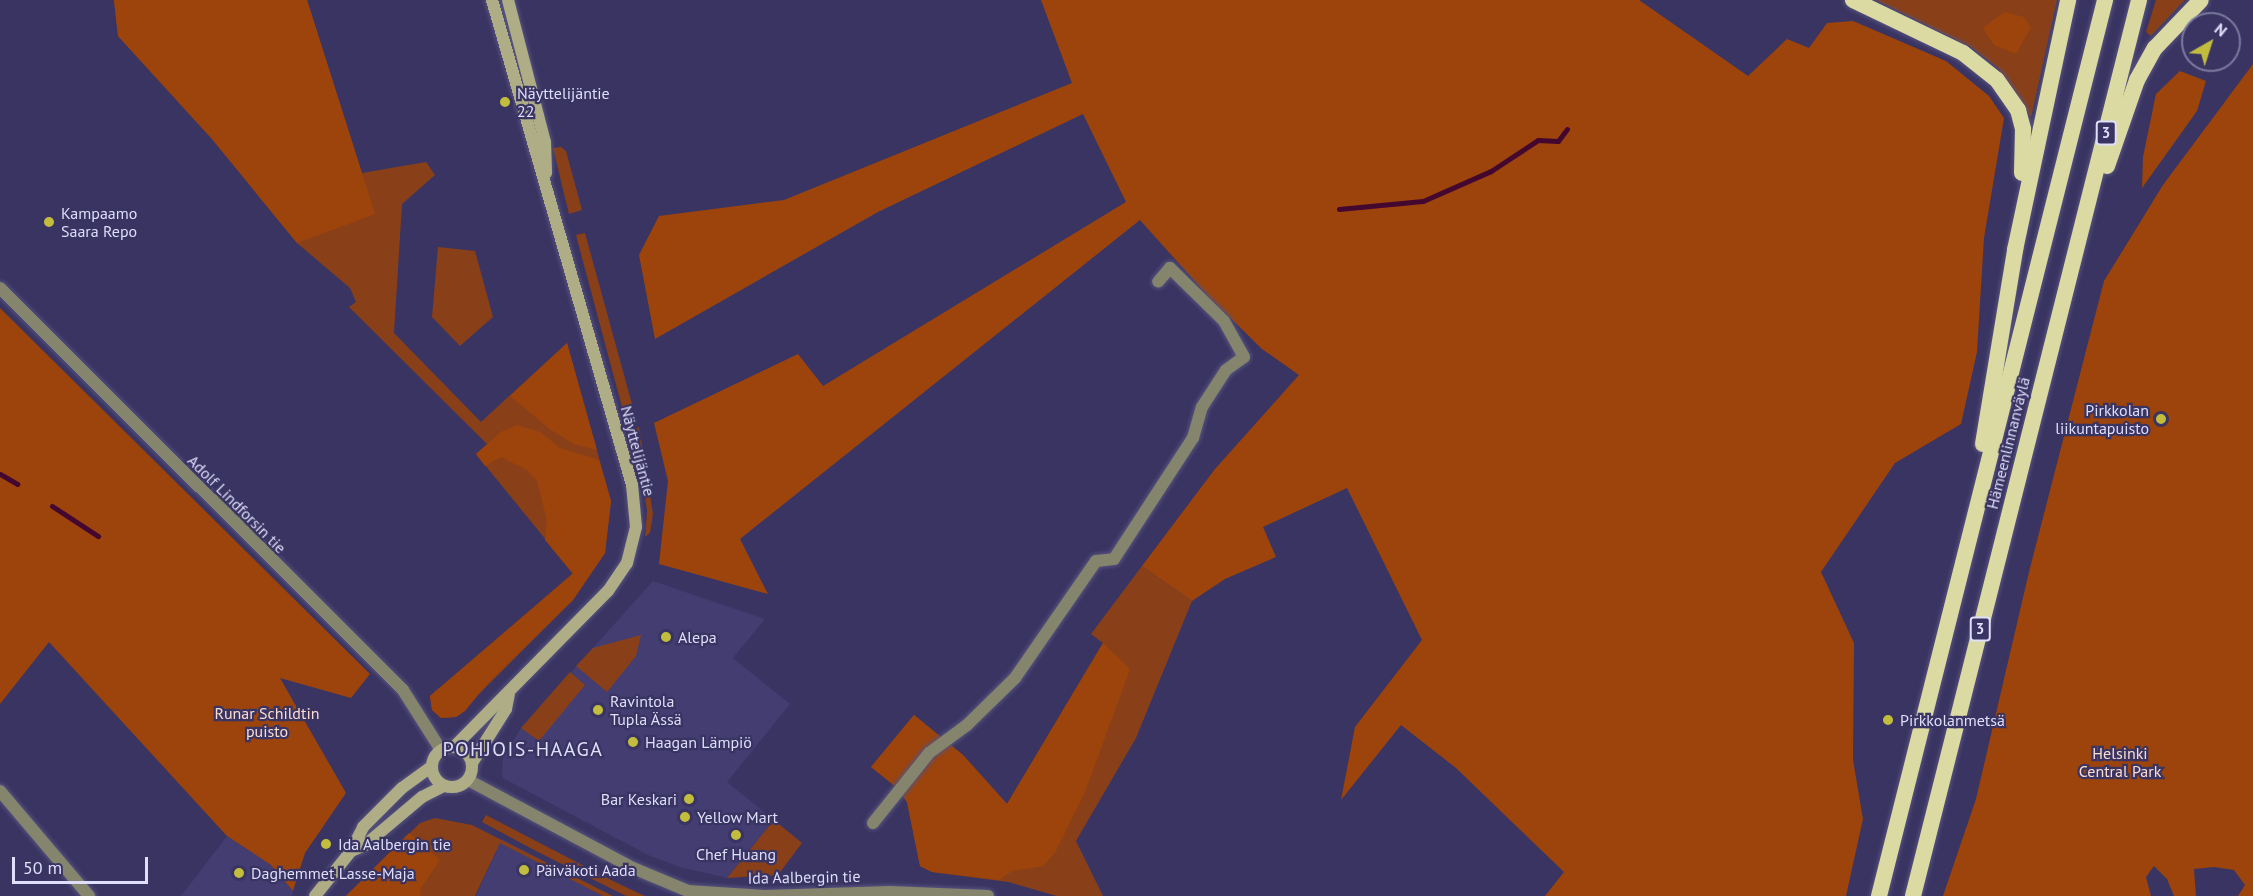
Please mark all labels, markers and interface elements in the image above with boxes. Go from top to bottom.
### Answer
north arrow [2181,12,2241,72]
text: N [2211,18,2231,41]
place label: Näyttelijäntie 22 [517,83,610,121]
marker: Näyttelijäntie 22 [498,95,512,109]
road number: 3 [2096,121,2116,145]
place label: Kampaamo Saara Repo [61,203,137,241]
marker: Kampaamo Saara Repo [42,215,56,229]
street label: Hämeenlinnanväylä [1982,375,2034,511]
place label: Pirkkolan liikuntapuisto [2055,400,2149,438]
street label: Näyttelijäntie [617,404,659,498]
marker: Pirkkolan liikuntapuisto [2154,412,2168,426]
street label: Adolf Lindforsin tie [184,451,290,557]
road number: 3 [1970,617,1990,641]
place label: Alepa [678,627,717,647]
marker: Alepa [659,630,673,644]
place label: Ravintola Tupla Ässä [610,691,682,729]
park label: Runar Schildtin puisto [215,703,319,741]
marker: Ravintola Tupla Ässä [591,703,605,717]
place label: Pirkkolanmetsä [1900,710,2005,730]
marker: Pirkkolanmetsä [1881,713,1895,727]
place label: Haagan Lämpiö [645,732,752,752]
marker: Haagan Lämpiö [626,735,640,749]
district label: POHJOIS-HAAGA [443,737,603,761]
park label: Helsinki Central Park [2079,743,2161,781]
place label: Bar Keskari [601,789,677,809]
marker: Bar Keskari [682,792,696,806]
place label: Yellow Mart [697,807,778,827]
marker: Yellow Mart [678,810,692,824]
marker: Chef Huang [729,828,743,842]
place label: Ida Aalbergin tie [338,834,451,854]
marker: Ida Aalbergin tie [319,837,333,851]
place label: Chef Huang [696,844,776,864]
scale bar [15,845,152,883]
text: 50 m [23,856,62,879]
place label: Päiväkoti Aada [536,860,636,880]
place label: Daghemmet Lasse-Maja [251,863,415,883]
marker: Päiväkoti Aada [517,863,531,877]
marker: Daghemmet Lasse-Maja [232,866,246,880]
street label: Ida Aalbergin tie [747,866,861,888]

